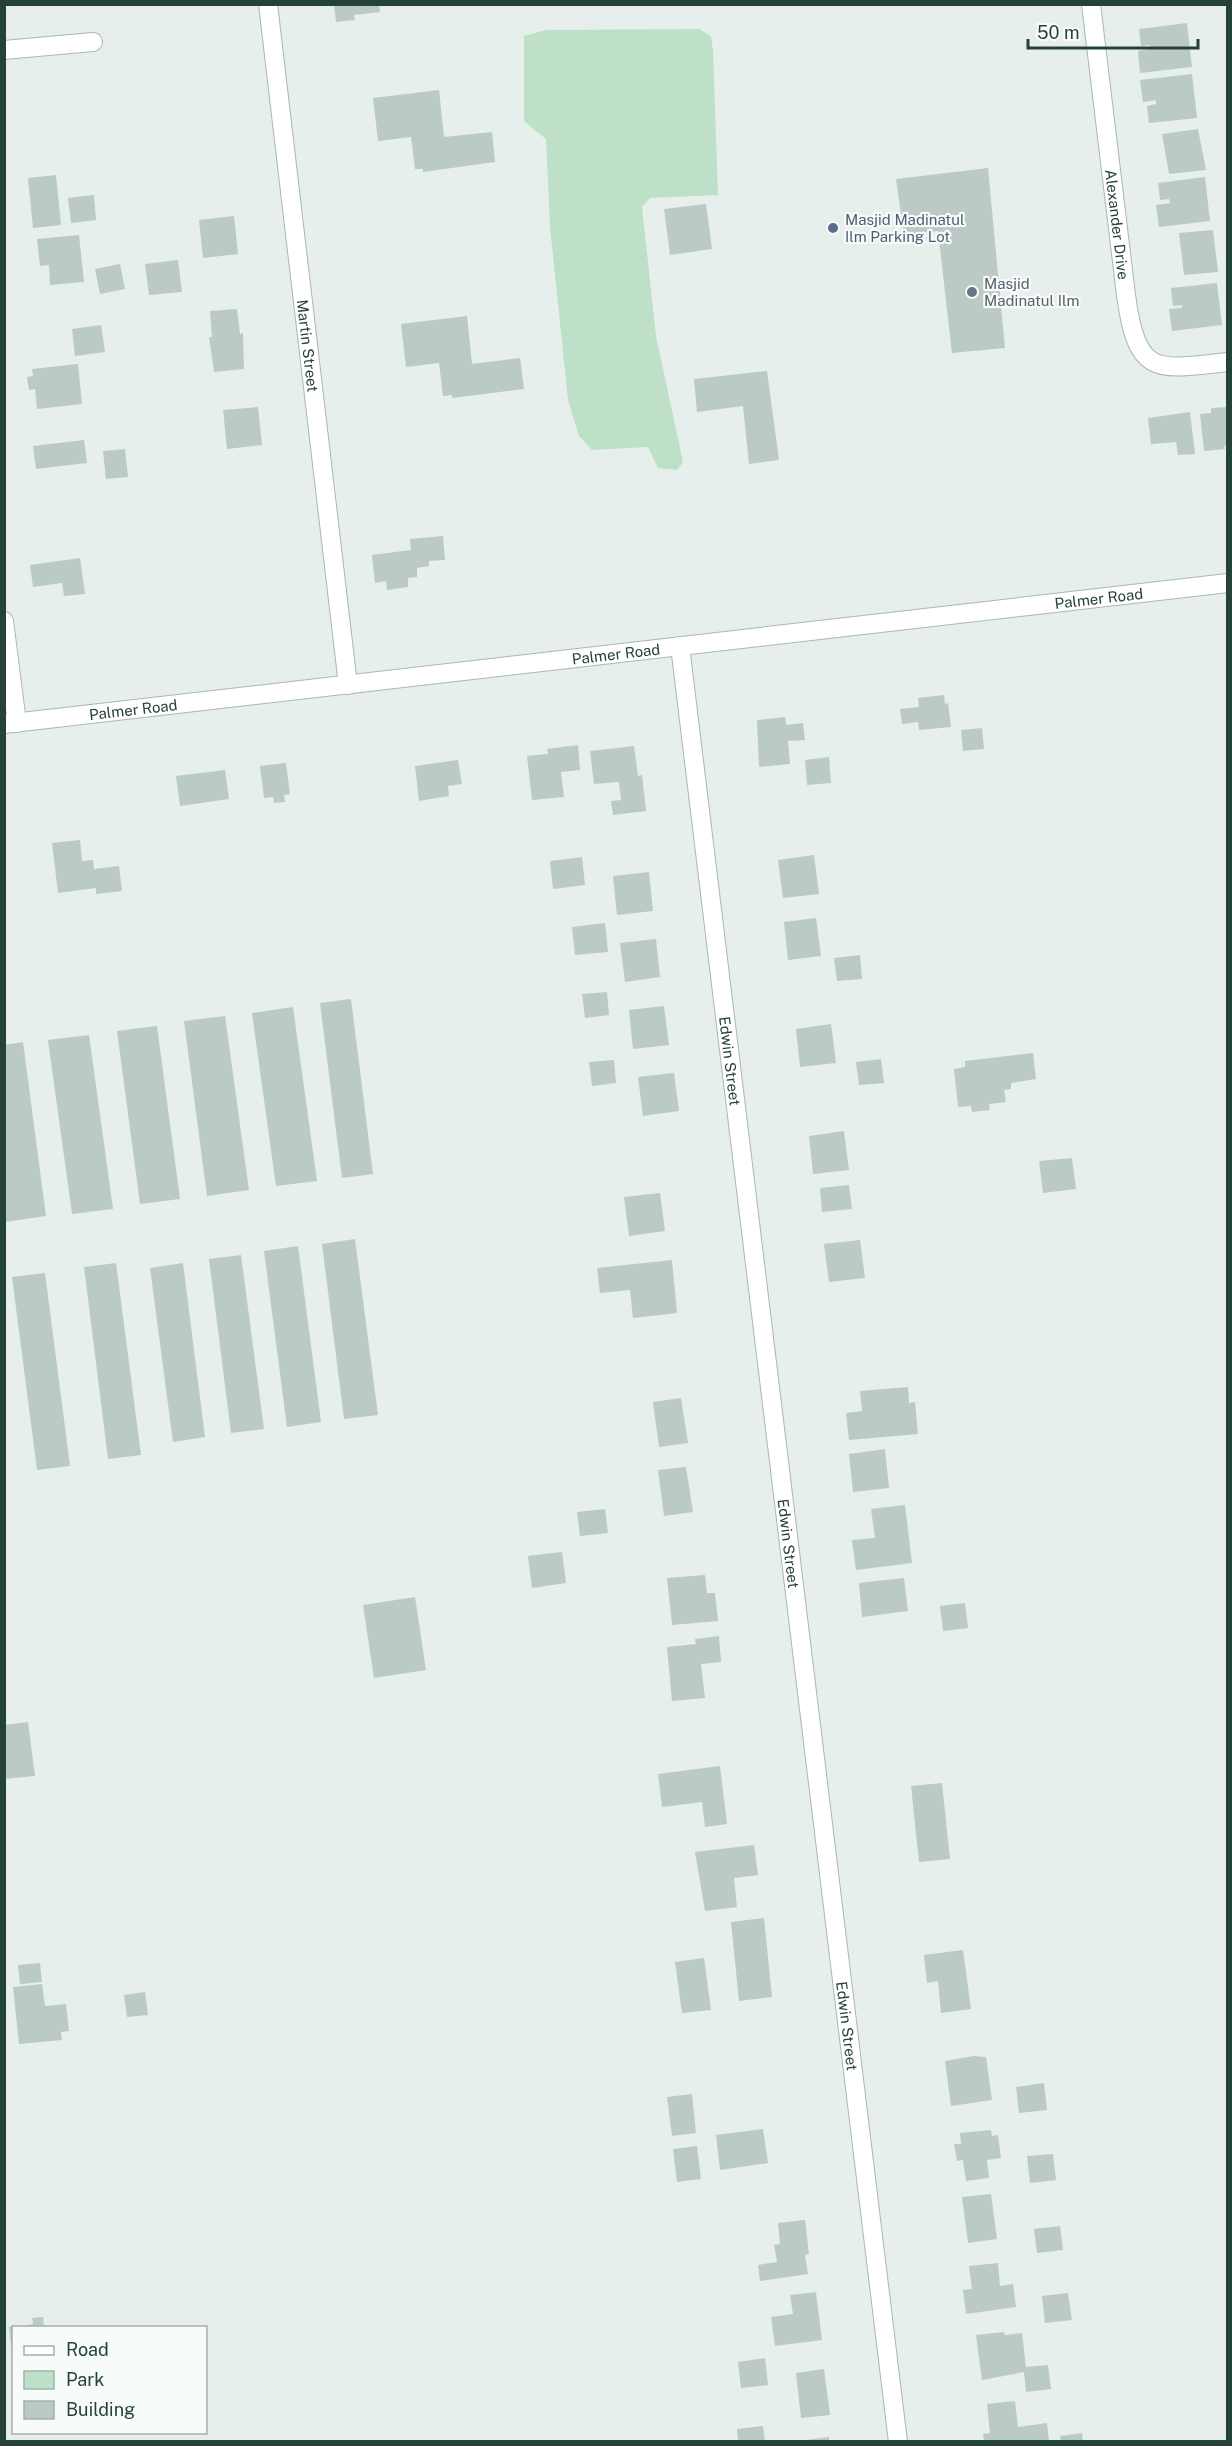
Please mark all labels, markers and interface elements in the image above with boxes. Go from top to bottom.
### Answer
scale bar [1028,12,1198,50]
text: 50 m [1037,22,1080,43]
street label: Alexander Drive [1102,168,1133,280]
place label: Masjid Madinatul Ilm Parking Lot [845,211,964,245]
marker: Masjid Madinatul Ilm Parking Lot [826,221,840,235]
place label: Masjid Madinatul Ilm [984,275,1079,309]
marker: Masjid Madinatul Ilm [965,285,979,299]
street label: Martin Street [294,298,322,393]
street label: Palmer Road [1054,584,1144,611]
street label: Palmer Road [571,640,661,667]
street label: Palmer Road [88,696,178,723]
street label: Edwin Street [717,1015,744,1107]
street label: Edwin Street [775,1498,803,1589]
street label: Edwin Street [834,1980,861,2072]
legend [12,2326,207,2434]
text: Road [66,2339,109,2360]
text: Park [66,2369,104,2390]
text: Building [66,2399,135,2420]

